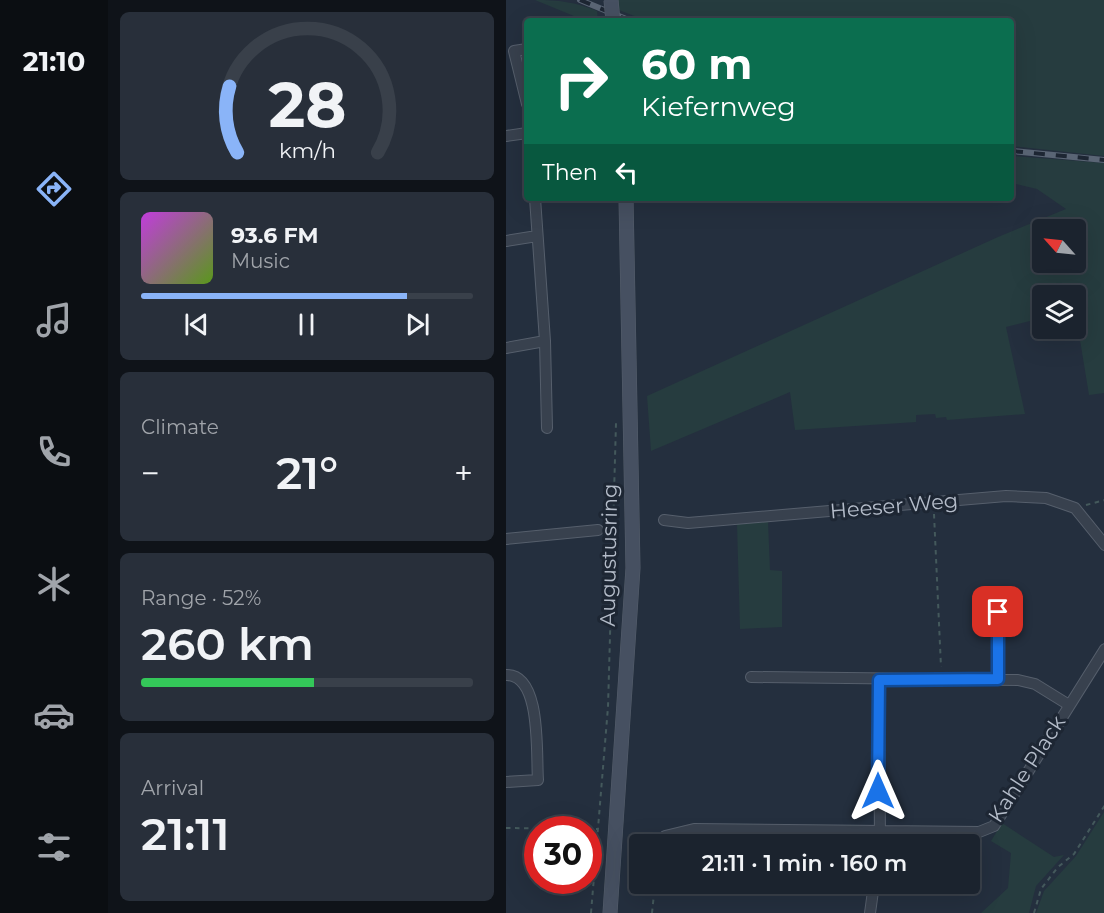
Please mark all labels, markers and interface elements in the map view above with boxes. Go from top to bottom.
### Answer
text: 60 m [641,38,752,90]
icon: right [542,42,620,120]
text: 21:10 [23,45,85,78]
text: 28 [268,67,346,143]
text: Kiefernweg [641,90,796,123]
text: km/h [278,137,336,163]
icon: left [610,156,643,189]
text: Then [542,159,598,186]
icon: directions [33,168,75,210]
north arrow [1032,219,1086,273]
map controls [1032,219,1086,339]
text: 93.6 FM [231,222,319,249]
text: Music [231,249,290,273]
button: layers [1032,285,1086,339]
icon: music [33,299,75,341]
icon: previous [180,308,213,341]
icon: pause [290,308,323,341]
icon: next [401,308,434,341]
text: Climate [141,415,219,439]
icon: phone [33,431,75,473]
text: 21° [276,445,338,500]
text: − [141,453,160,493]
text: + [454,453,473,493]
street label: Augustusring [595,483,622,627]
street label: Heeser Weg [829,487,959,524]
icon: climate [33,563,75,605]
text: Range · 52% [141,586,261,610]
pin [972,586,1023,637]
icon: arrive [981,595,1014,628]
text: 260 km [141,616,314,671]
icon: car [33,694,75,736]
street label: Kahle Plack [983,710,1071,827]
position arrow [846,759,910,823]
text: Arrival [141,776,204,800]
text: 21:11 [141,806,230,861]
speed limit sign: 30 [524,816,602,894]
icon: filters [33,826,75,868]
text: 21:11 · 1 min · 160 m [702,850,907,877]

